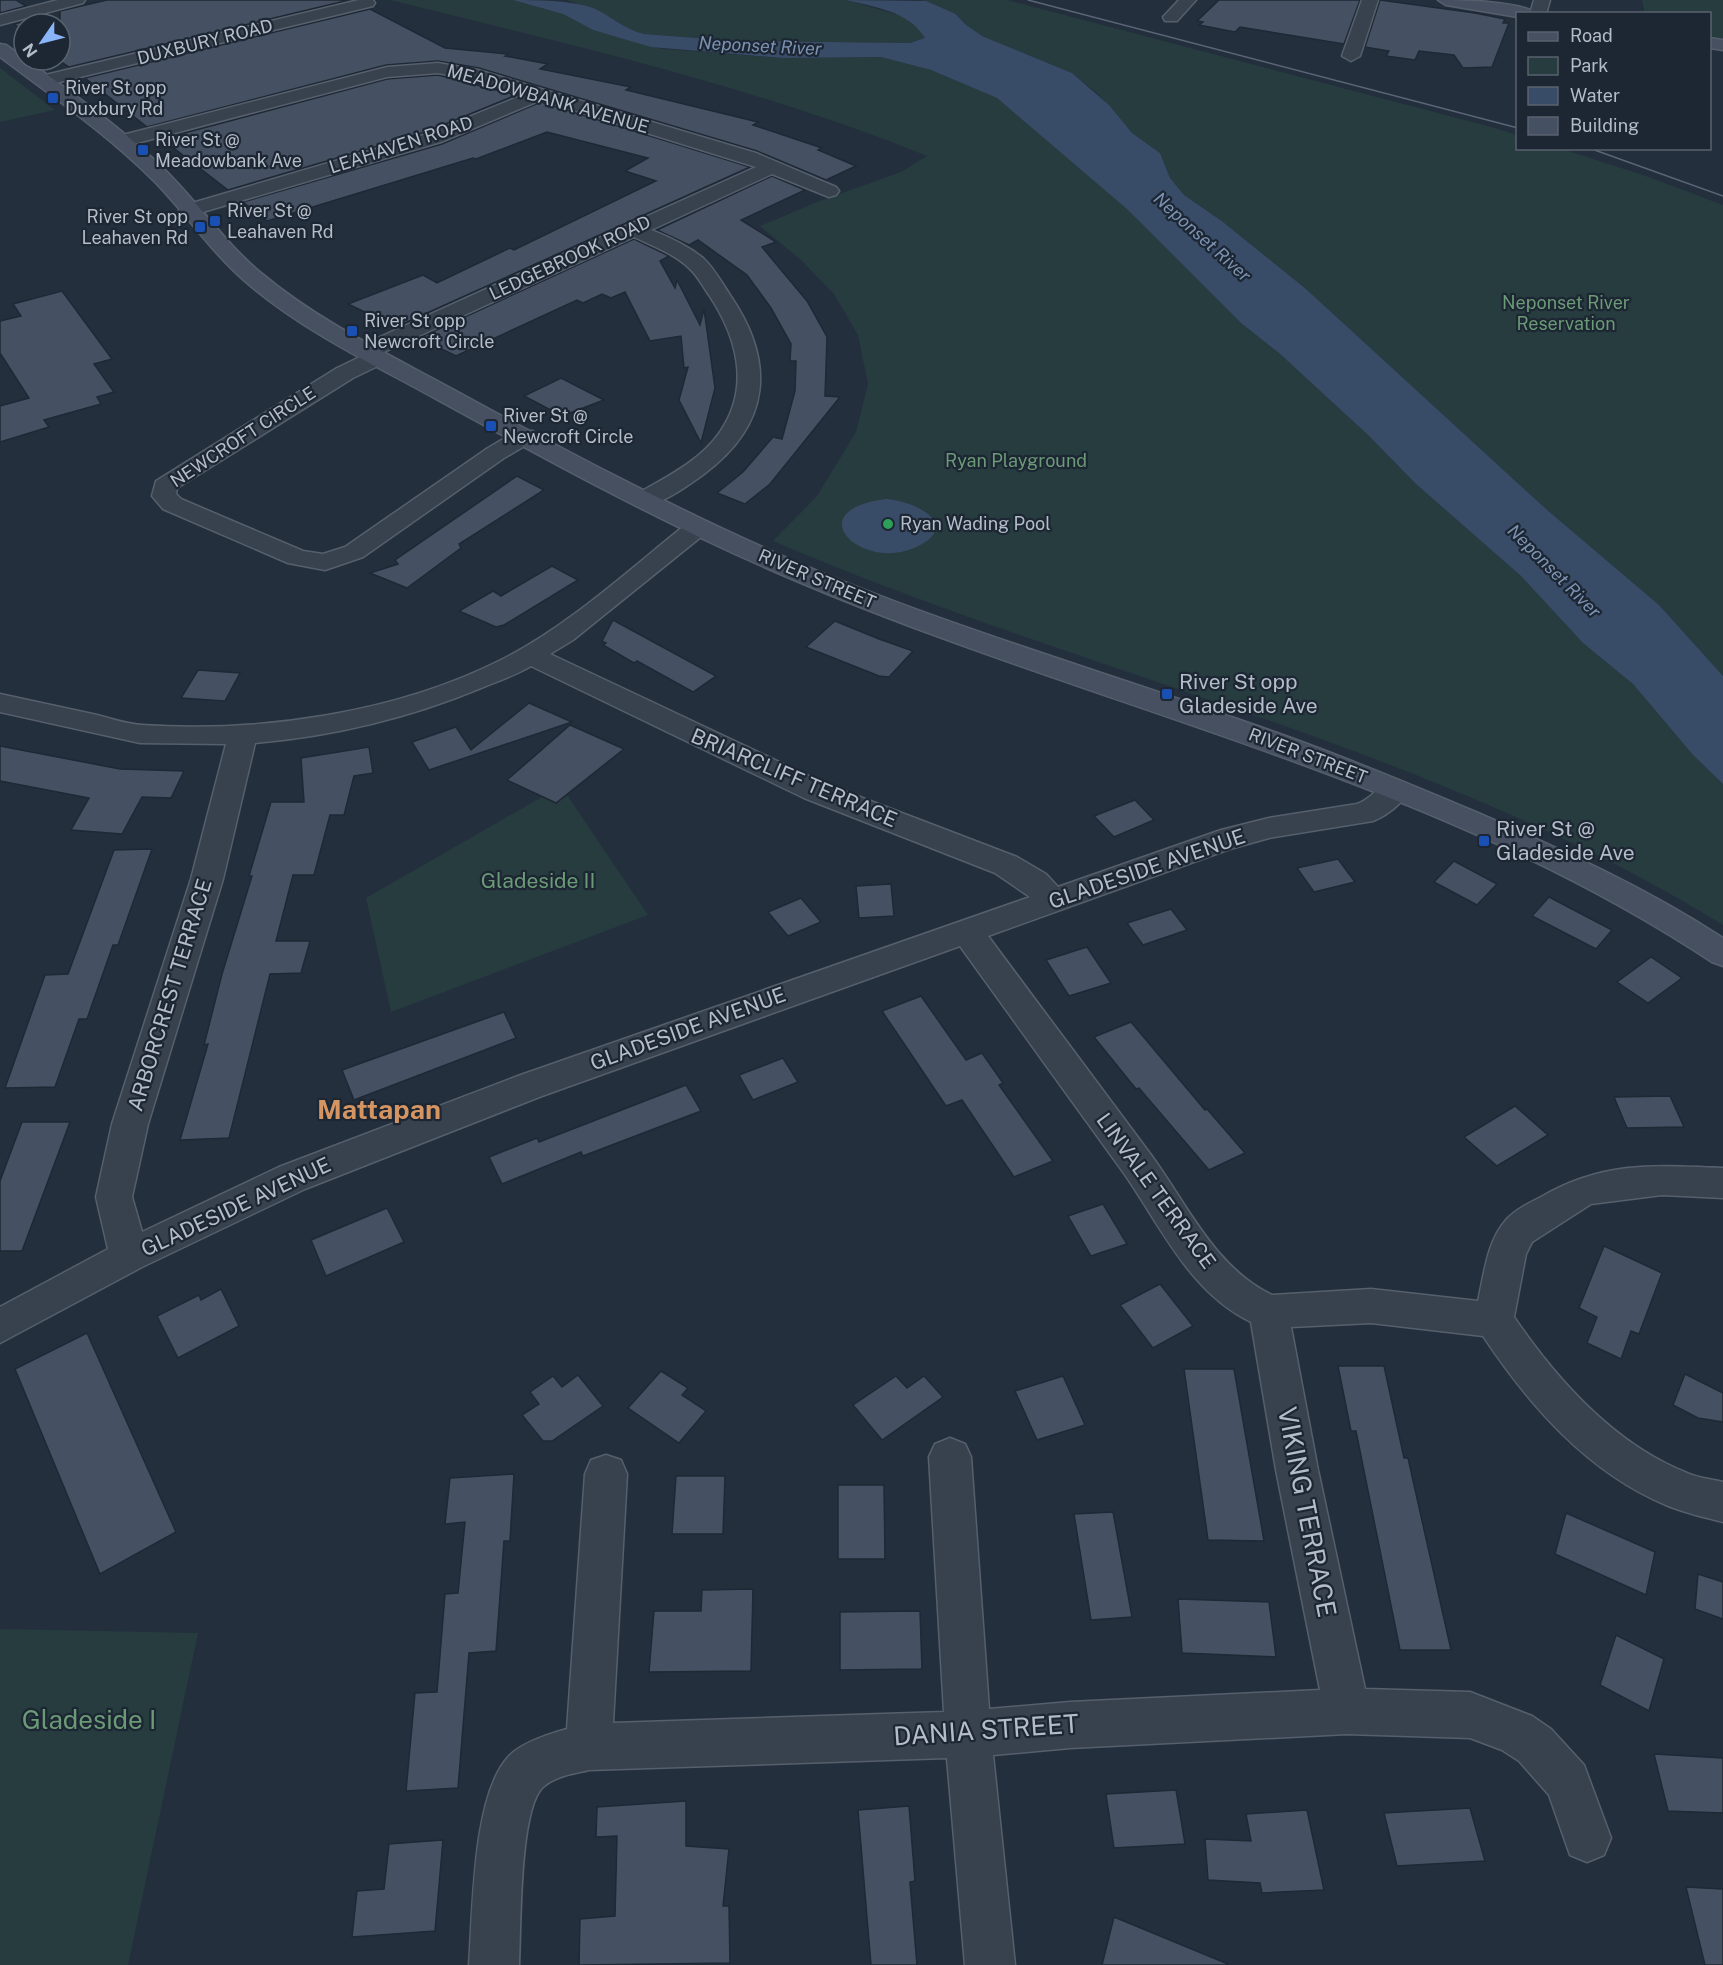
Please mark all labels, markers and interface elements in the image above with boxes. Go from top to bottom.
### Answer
north arrow [12,12,72,72]
legend [1516,12,1711,150]
street label: DUXBURY ROAD [135,15,275,69]
text: Road [1570,25,1613,46]
water label: Neponset River [698,32,822,59]
text: N [19,40,41,61]
text: Park [1570,55,1608,76]
street label: MEADOWBANK AVENUE [445,60,651,137]
place label: River St opp Duxbury Rd [65,77,166,119]
text: Water [1570,85,1620,106]
marker: River St opp Duxbury Rd [46,91,60,105]
street label: LEAHAVEN ROAD [326,111,475,178]
text: Building [1570,115,1639,136]
place label: River St @ Meadowbank Ave [155,129,302,171]
marker: River St @ Meadowbank Ave [136,143,150,157]
water label: Neponset River [1150,188,1255,286]
place label: River St @ Leahaven Rd [227,200,334,242]
place label: River St opp Leahaven Rd [81,206,188,248]
street label: LEDGEBROOK ROAD [486,211,654,304]
marker: River St @ Leahaven Rd [208,214,222,228]
marker: River St opp Leahaven Rd [193,220,207,234]
park label: Neponset River Reservation [1502,292,1630,334]
place label: River St opp Newcroft Circle [364,310,494,352]
marker: River St opp Newcroft Circle [345,324,359,338]
street label: NEWCROFT CIRCLE [166,382,319,491]
place label: River St @ Newcroft Circle [503,405,633,447]
marker: River St @ Newcroft Circle [484,419,498,433]
park label: Ryan Playground [945,450,1087,471]
place label: Ryan Wading Pool [900,513,1051,534]
marker: Ryan Wading Pool [881,517,895,531]
water label: Neponset River [1503,520,1606,622]
street label: RIVER STREET [755,544,879,613]
place label: River St opp Gladeside Ave [1179,669,1318,718]
marker: River St opp Gladeside Ave [1160,687,1174,701]
street label: BRIARCLIFF TERRACE [687,723,901,832]
street label: RIVER STREET [1246,723,1371,788]
place label: River St @ Gladeside Ave [1496,816,1635,865]
street label: GLADESIDE AVENUE [1045,823,1248,914]
marker: River St @ Gladeside Ave [1477,834,1491,848]
park label: Gladeside II [481,868,595,893]
street label: ARBORCREST TERRACE [122,876,217,1114]
street label: GLADESIDE AVENUE [587,981,789,1076]
district label: Mattapan [317,1093,441,1125]
street label: LINVALE TERRACE [1091,1108,1221,1274]
street label: GLADESIDE AVENUE [137,1152,335,1261]
street label: VIKING TERRACE [1272,1404,1343,1620]
park label: Gladeside I [22,1704,156,1735]
street label: DANIA STREET [892,1708,1080,1751]

